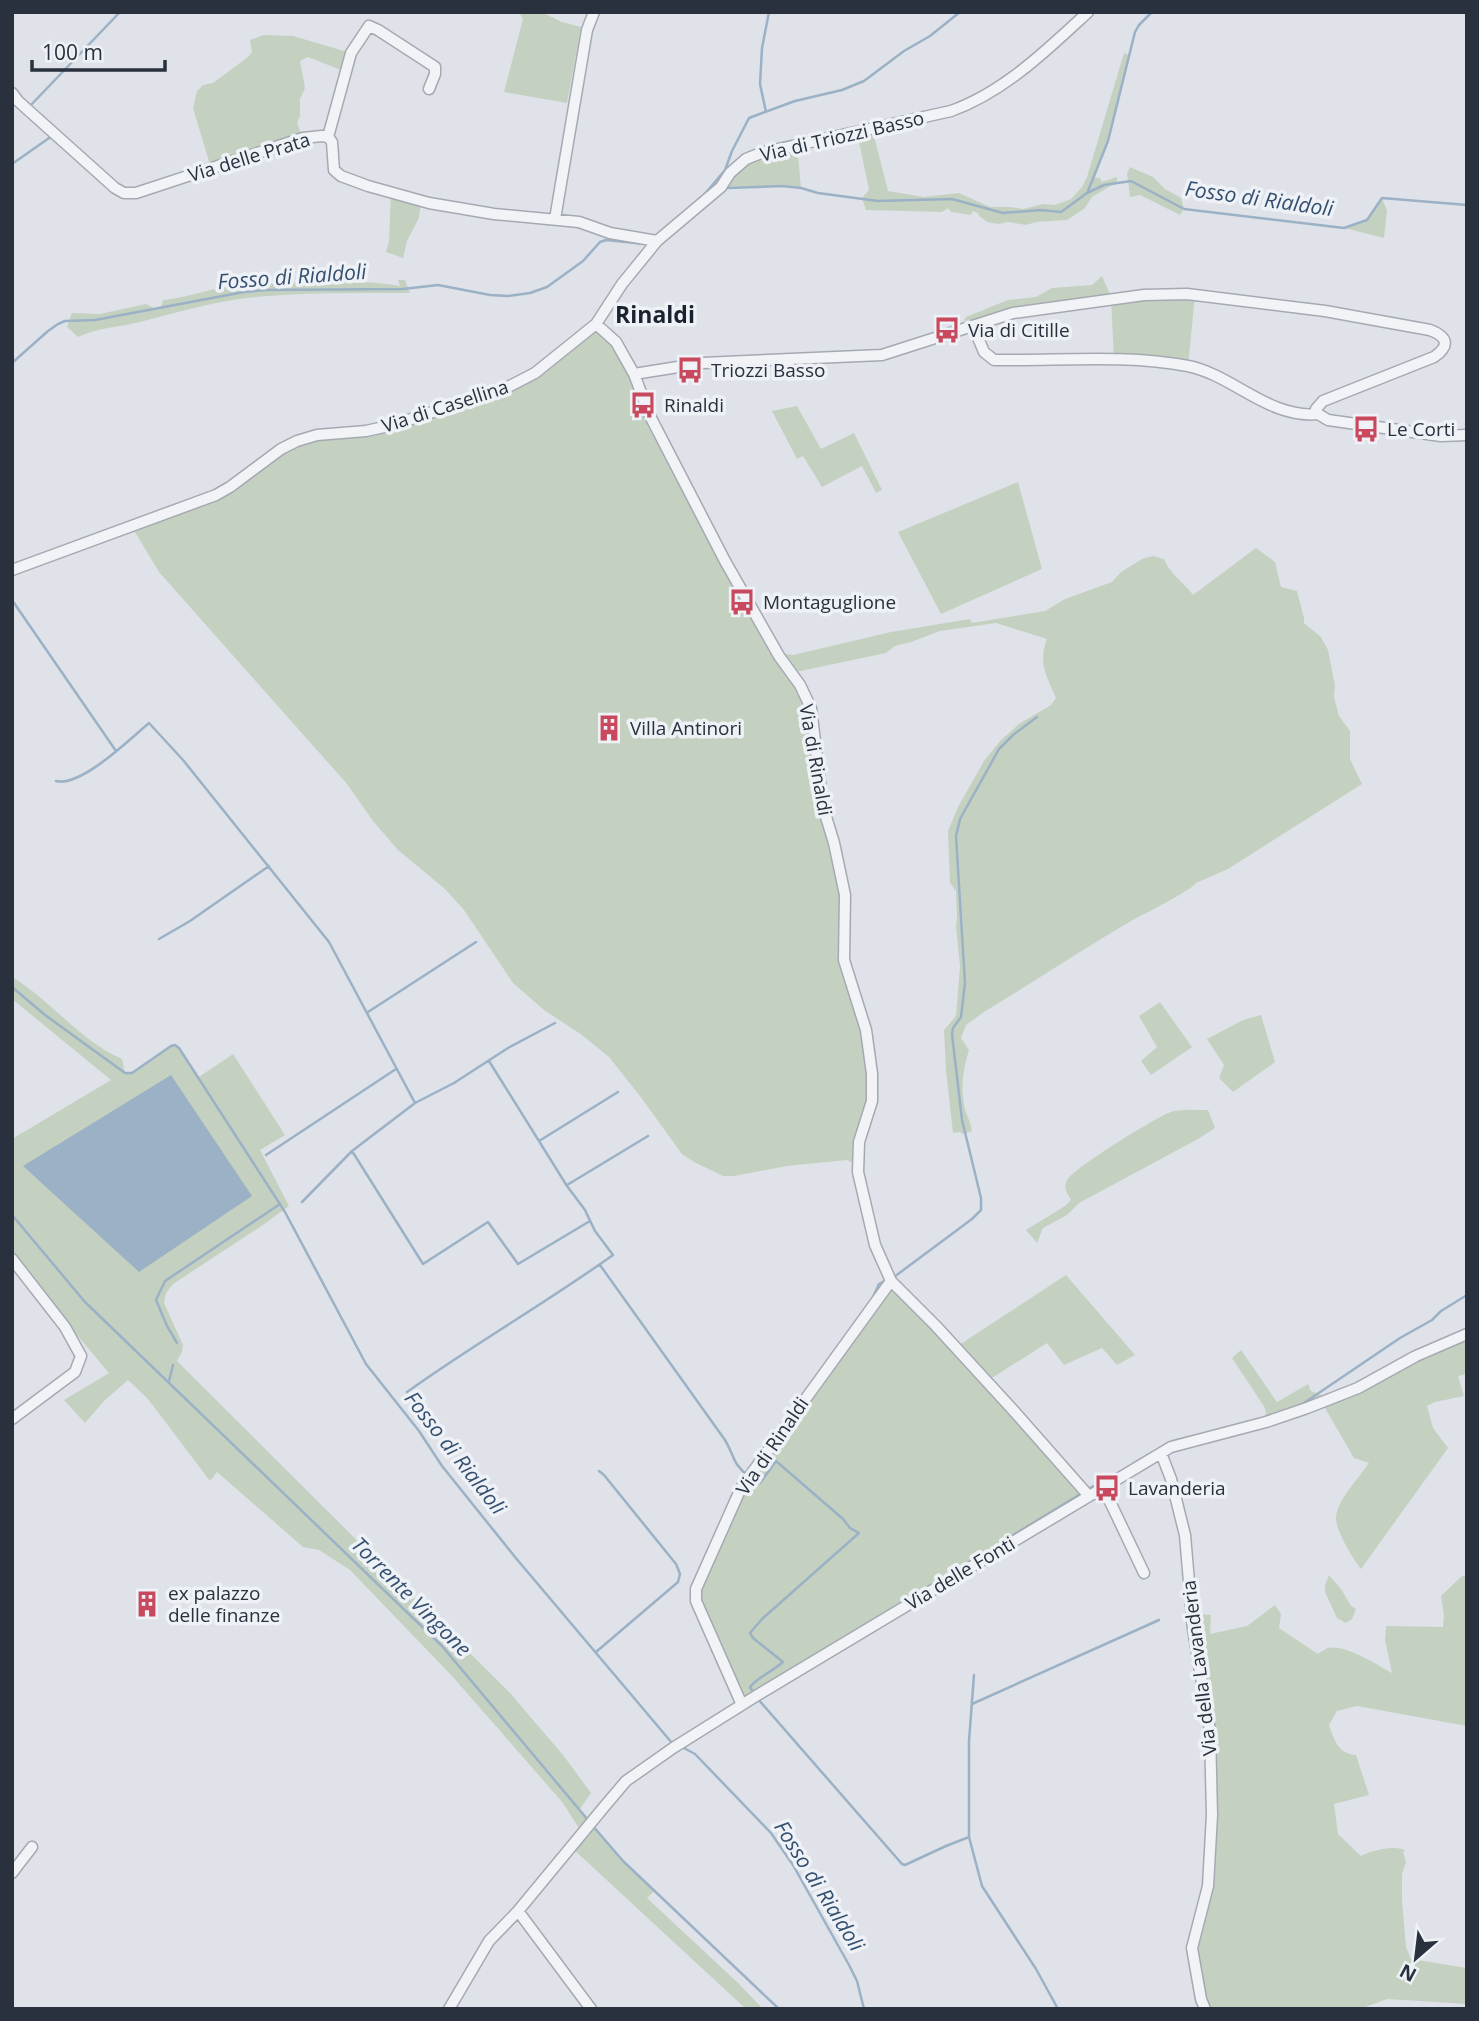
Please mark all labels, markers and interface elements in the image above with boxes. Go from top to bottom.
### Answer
scale bar [32,28,164,72]
text: 100 m [42,38,103,66]
street label: Via di Triozzi Basso [758,105,926,167]
street label: Via delle Prata [185,126,313,188]
water label: Fosso di Rialdoli [1183,174,1336,222]
water label: Fosso di Rialdoli [217,257,368,295]
district label: Rinaldi [615,298,695,330]
bus stop icon: Via di Citille [932,315,962,345]
place label: Via di Citille [968,317,1070,343]
bus stop icon: Triozzi Basso [675,355,705,385]
place label: Triozzi Basso [711,357,825,383]
street label: Via di Casellina [378,373,512,439]
bus stop icon: Rinaldi [628,390,658,420]
place label: Rinaldi [664,392,724,418]
bus stop icon: Le Corti [1351,414,1381,444]
place label: Le Corti [1387,416,1455,442]
bus stop icon: Montaguglione [727,587,757,617]
place label: Montaguglione [763,589,896,615]
street label: Via di Rinaldi [793,702,839,818]
building icon: Villa Antinori [594,713,624,743]
place label: Villa Antinori [630,715,742,741]
water label: Fosso di Rialdoli [399,1385,513,1520]
street label: Via di Rinaldi [730,1392,814,1500]
bus stop icon: Lavanderia [1092,1473,1122,1503]
place label: Lavanderia [1128,1475,1226,1501]
water label: Torrente Vingone [346,1530,478,1662]
street label: Via delle Fonti [900,1530,1020,1616]
street label: Via della Lavanderia [1175,1579,1223,1757]
place label: ex palazzo delle finanze [168,1580,280,1628]
building icon: ex palazzo delle finanze [132,1589,162,1619]
water label: Fosso di Rialdoli [768,1815,872,1957]
north arrow [1381,1923,1451,1993]
text: N [1395,1958,1421,1988]

